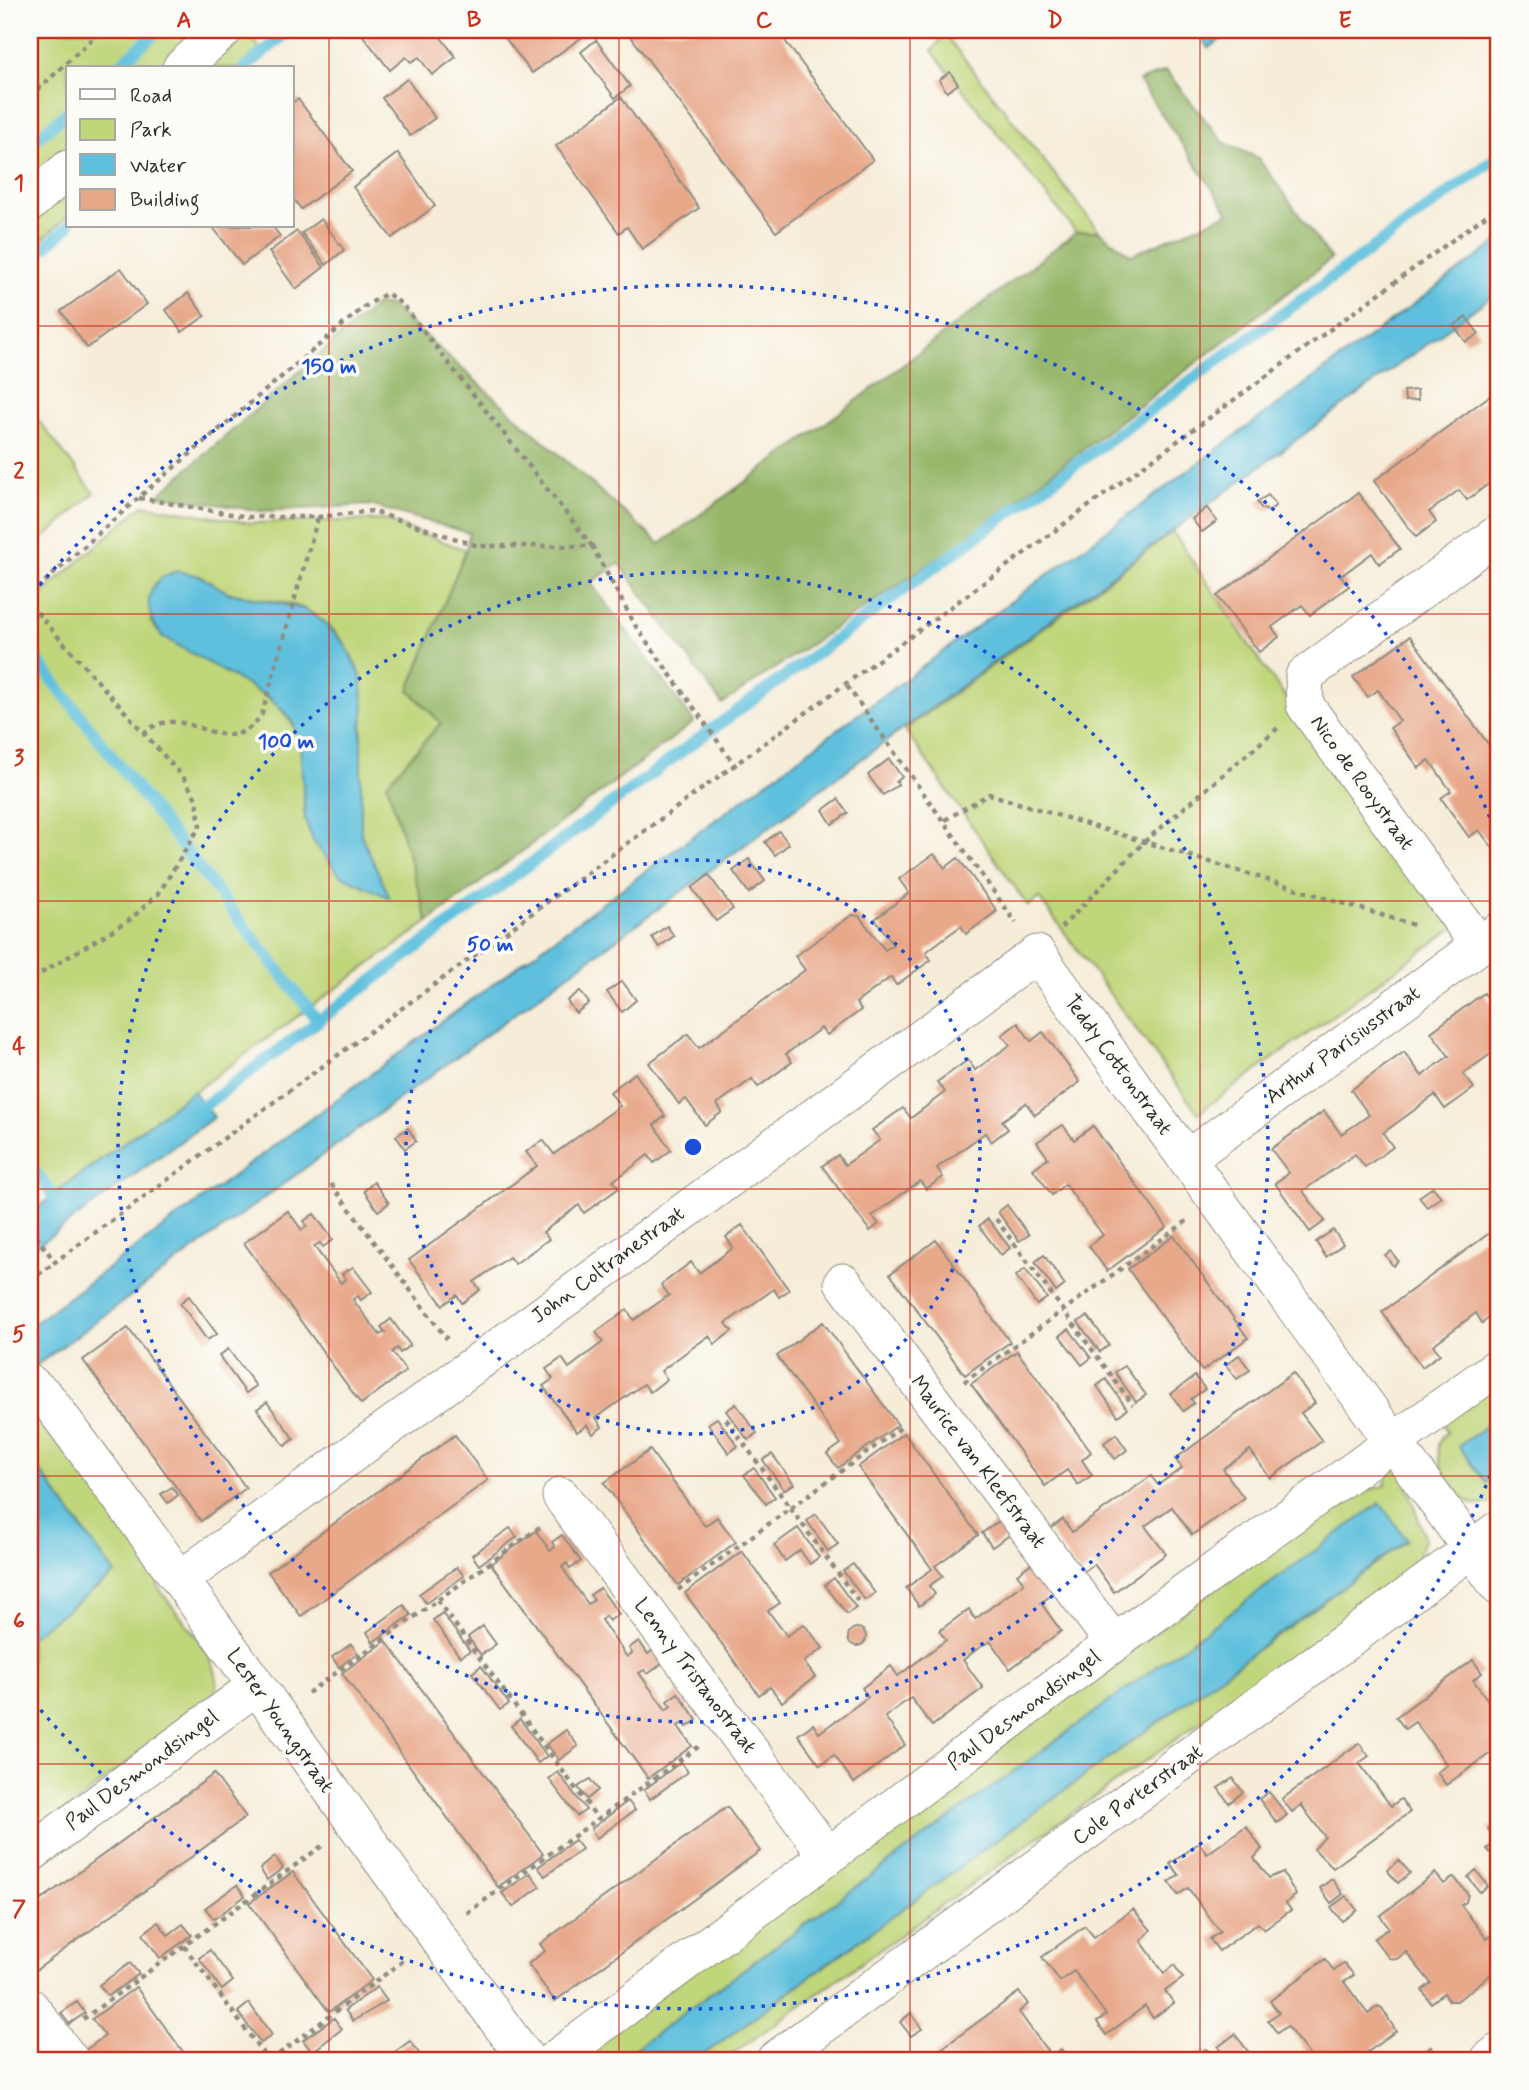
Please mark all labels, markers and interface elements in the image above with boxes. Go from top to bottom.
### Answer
text: A [176,6,192,36]
text: B [467,6,482,36]
text: C [756,6,773,36]
text: D [1047,6,1063,36]
text: E [1338,6,1352,36]
legend [66,66,294,228]
text: Road [130,82,172,110]
text: Park [130,116,172,144]
text: Water [130,152,186,180]
text: 1 [14,169,24,199]
text: Building [130,186,200,216]
text: 150 m [301,353,357,381]
text: 2 [13,457,25,487]
street label: Nico de Rooystraat [1304,710,1421,856]
text: 100 m [258,728,314,756]
text: 3 [14,744,25,774]
text: 50 m [467,931,514,959]
street label: Arthur Parisiusstraat [1260,979,1426,1111]
street label: Teddy Cottonstraat [1057,989,1179,1141]
text: 4 [12,1032,26,1062]
centre of rings [681,1135,705,1159]
street label: John Coltranestraat [526,1200,690,1330]
text: 5 [12,1320,26,1350]
street label: Maurice van Kleefstraat [904,1370,1053,1554]
street label: Lenny Tristanostraat [627,1593,763,1760]
text: 6 [13,1607,25,1637]
street label: Lester Youngstraat [220,1643,340,1799]
street label: Paul Desmondsingel [942,1643,1106,1777]
street label: Paul Desmondsingel [60,1703,224,1837]
street label: Cole Porterstraat [1067,1738,1209,1852]
text: 7 [12,1895,26,1925]

